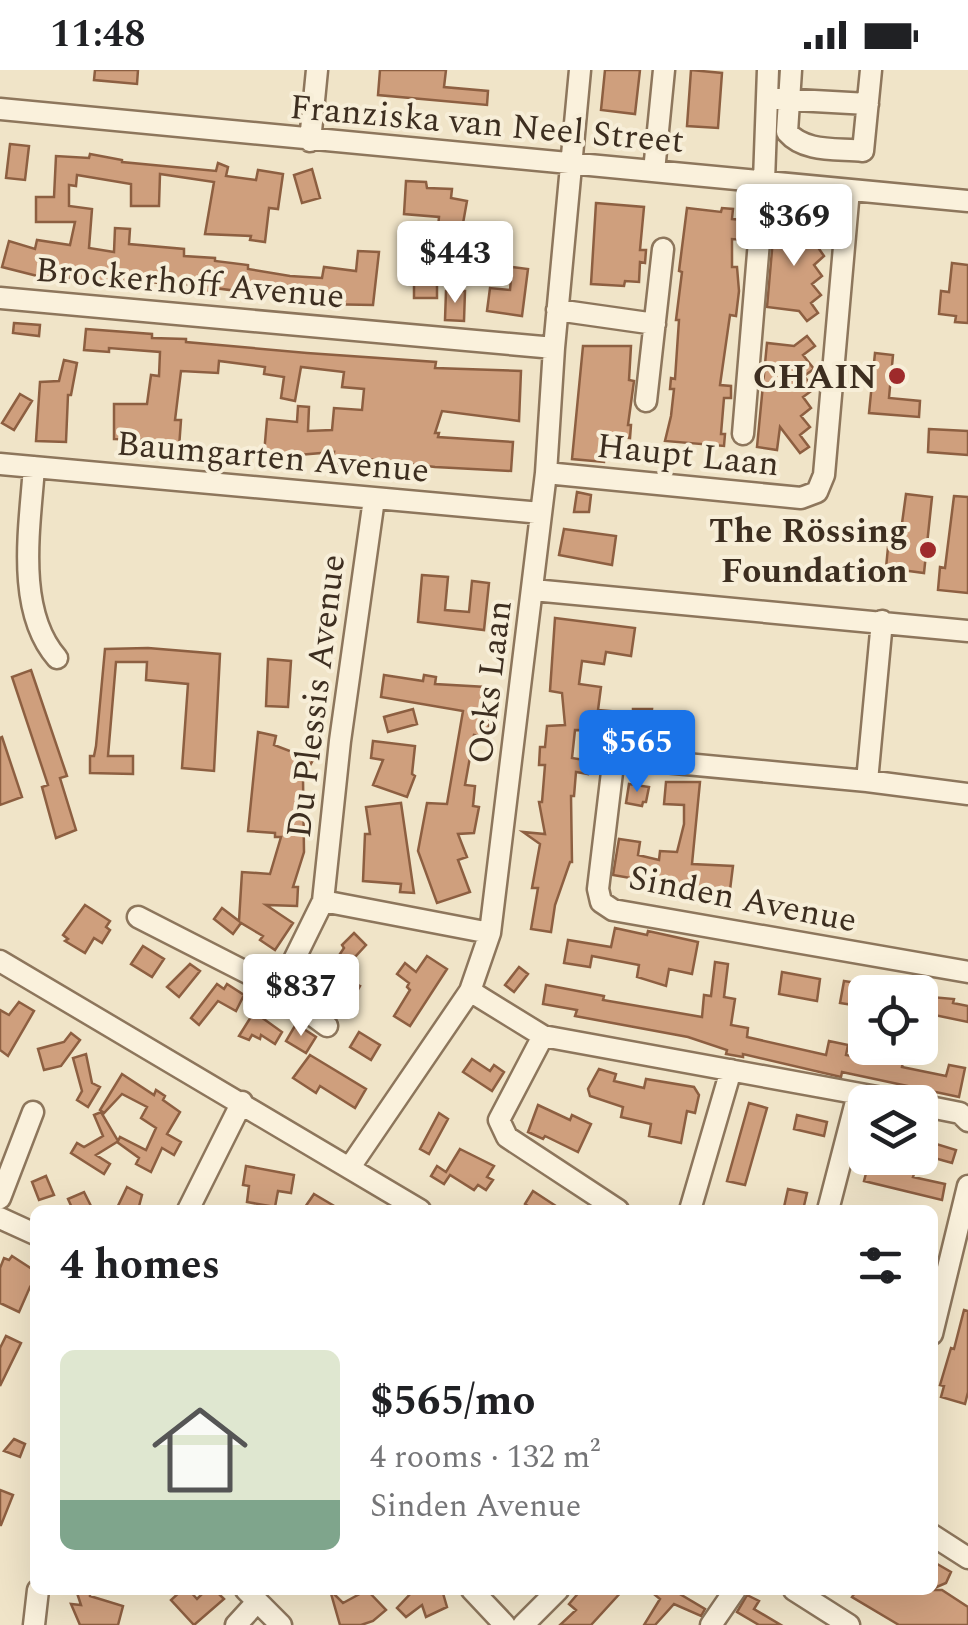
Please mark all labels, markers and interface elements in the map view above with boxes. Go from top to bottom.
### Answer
text: 11:48 [50,6,145,64]
street label: Franziska van Neel Street [288,81,686,168]
pin: $369 [735,184,853,269]
text: $369 [758,192,830,241]
pin: $443 [396,221,514,306]
text: $443 [419,229,491,278]
street label: Brockerhoff Avenue [33,244,347,323]
place label: CHAIN [753,351,877,404]
marker: CHAIN [886,365,908,387]
street label: Baumgarten Avenue [114,417,431,498]
street label: Haupt Laan [594,420,782,491]
place label: The Rössing Foundation [709,505,908,598]
marker: The Rössing Foundation [917,539,939,561]
street label: Du Plessis Avenue [273,551,360,841]
street label: Ocks Laan [454,597,527,767]
pin: $565 [578,710,696,795]
text: $565 [601,718,673,767]
street label: Sinden Avenue [624,851,861,948]
pin: $837 [242,954,360,1039]
text: $837 [265,962,337,1011]
map controls [848,975,938,1175]
button: locate [848,975,938,1065]
button: layers [848,1085,938,1175]
text: 4 homes [60,1234,220,1297]
icon: filters [853,1238,908,1293]
text: $565/mo [370,1370,536,1433]
icon: home [140,1390,260,1510]
text: 4 rooms · 132 m² [370,1433,600,1482]
text: Sinden Avenue [370,1482,581,1531]

